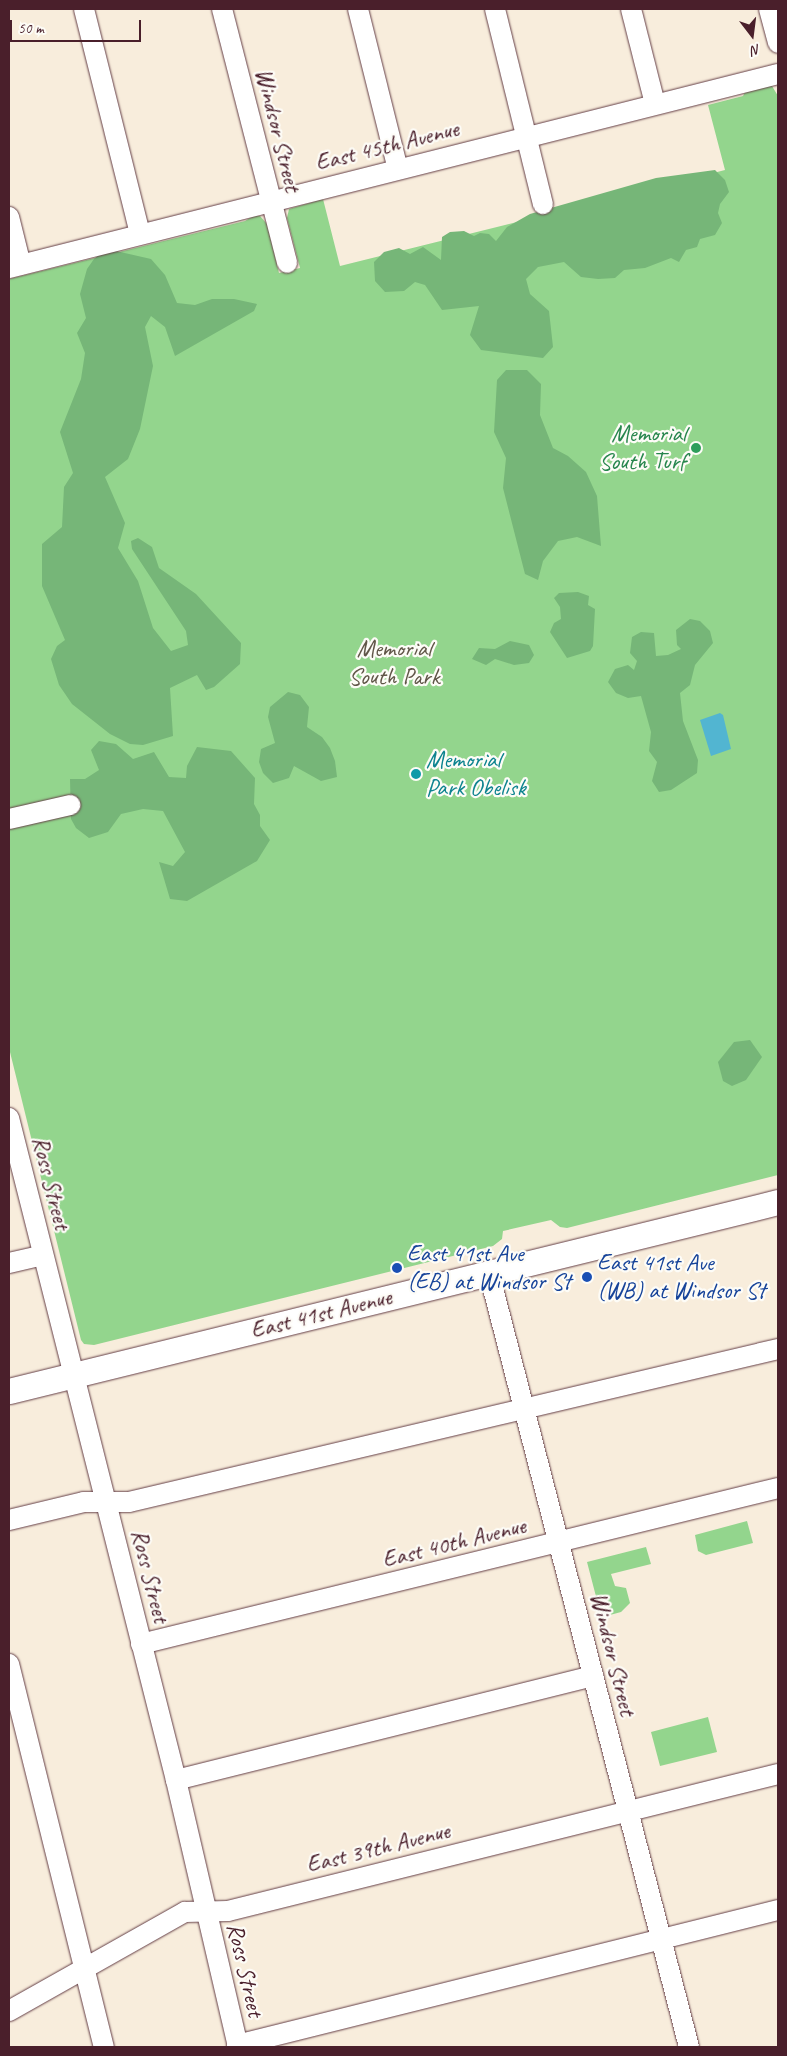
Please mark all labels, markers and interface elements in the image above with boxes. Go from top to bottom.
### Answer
scale bar [12,10,144,42]
north arrow [727,10,777,60]
text: 50 m [18,19,44,38]
text: N [750,41,762,59]
street label: Windsor Street [249,65,307,195]
street label: East 45th Avenue [312,114,462,178]
place label: Memorial South Turf [599,420,686,476]
marker: Memorial South Turf [690,442,702,454]
park label: Memorial South Park [348,635,440,691]
place label: Memorial Park Obelisk [426,746,526,802]
marker: Memorial Park Obelisk [410,768,422,780]
street label: Ross Street [25,1133,77,1233]
place label: East 41st Ave (EB) at Windsor St [407,1240,572,1296]
place label: East 41st Ave (WB) at Windsor St [597,1249,766,1305]
marker: East 41st Ave (EB) at Windsor St [391,1262,403,1274]
marker: East 41st Ave (WB) at Windsor St [581,1271,593,1283]
street label: East 41st Avenue [248,1283,394,1345]
street label: East 40th Avenue [379,1511,529,1575]
street label: Ross Street [124,1526,176,1626]
street label: Windsor Street [584,1589,642,1719]
street label: East 39th Avenue [303,1816,453,1880]
street label: Ross Street [220,1920,270,2020]

